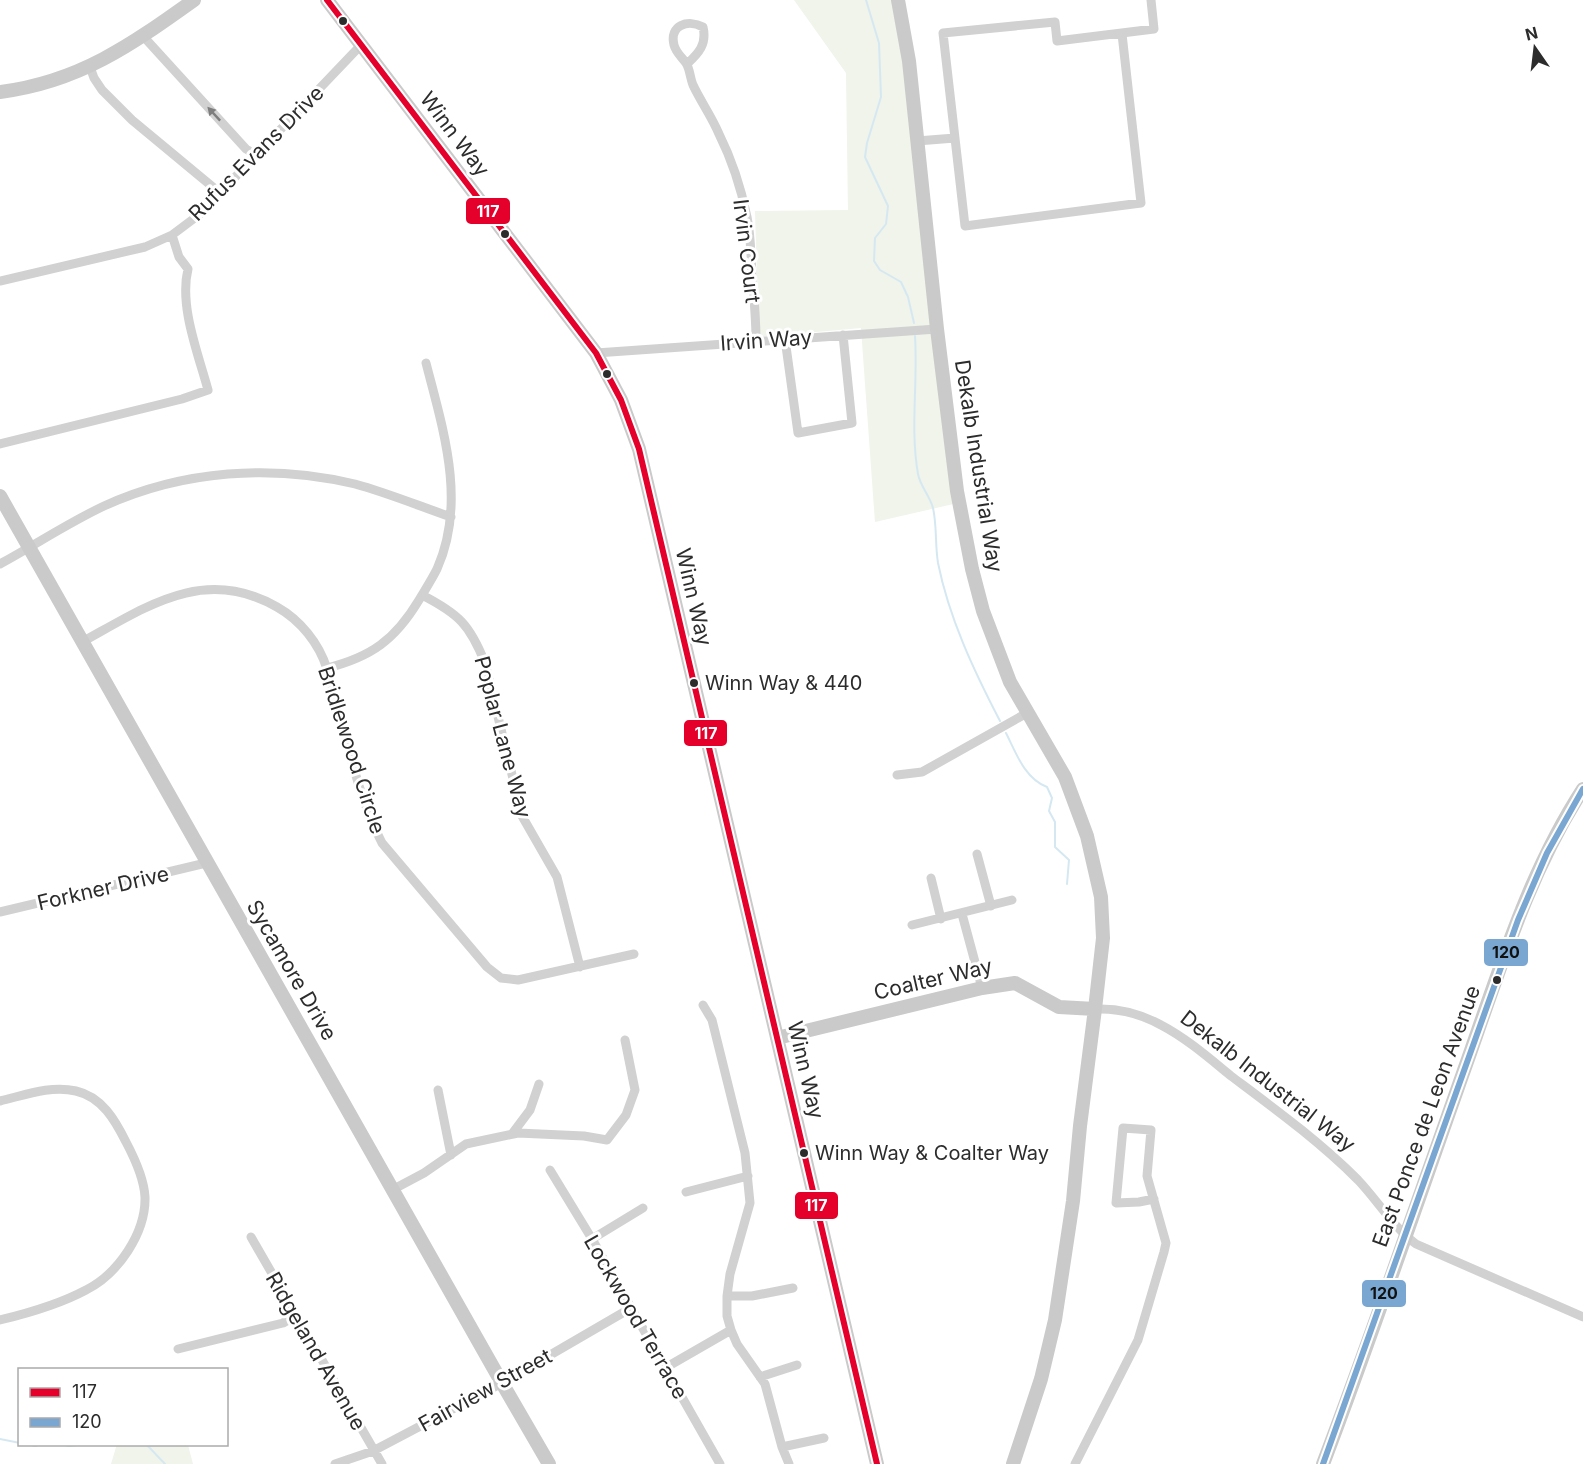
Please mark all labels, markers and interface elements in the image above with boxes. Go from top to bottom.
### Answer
unlabelled marker [337,15,349,27]
north arrow [1505,18,1565,78]
text: N [1523,22,1540,45]
street label: Rufus Evans Drive [183,80,329,226]
street label: Winn Way [415,87,495,181]
one-way arrow [207,107,221,122]
line badge: 117 [465,197,511,225]
street label: Irvin Court [728,198,766,305]
text: 117 [476,201,500,221]
unlabelled marker [499,228,511,240]
street label: Irvin Way [719,324,813,356]
street label: Dekalb Industrial Way [950,358,1008,574]
unlabelled marker [601,368,613,380]
street label: Winn Way [671,546,717,648]
street label: Poplar Lane Way [469,653,537,821]
street label: Bridlewood Circle [313,663,391,837]
place label: Winn Way & 440 [705,671,862,695]
marker: Winn Way & 440 [688,677,700,689]
line badge: 117 [683,719,728,747]
text: 117 [694,723,718,743]
street label: Forkner Drive [35,861,171,915]
street label: Sycamore Drive [242,895,342,1045]
line badge: 120 [1483,938,1529,967]
text: 120 [1492,942,1520,962]
street label: Coalter Way [871,953,995,1005]
unlabelled marker [1491,974,1503,986]
street label: East Ponce de Leon Avenue [1367,982,1485,1250]
street label: Dekalb Industrial Way [1176,1005,1361,1157]
street label: Winn Way [783,1019,829,1121]
place label: Winn Way & Coalter Way [815,1141,1049,1165]
marker: Winn Way & Coalter Way [798,1147,810,1159]
line badge: 117 [794,1191,839,1220]
text: 117 [804,1195,828,1215]
street label: Lockwood Terrace [579,1231,693,1403]
street label: Ridgeland Avenue [261,1267,371,1435]
line badge: 120 [1361,1279,1407,1308]
text: 120 [1370,1283,1398,1303]
street label: Fairview Street [414,1343,556,1437]
legend [18,1368,228,1446]
text: 117 [72,1381,97,1402]
text: 120 [72,1411,102,1432]

